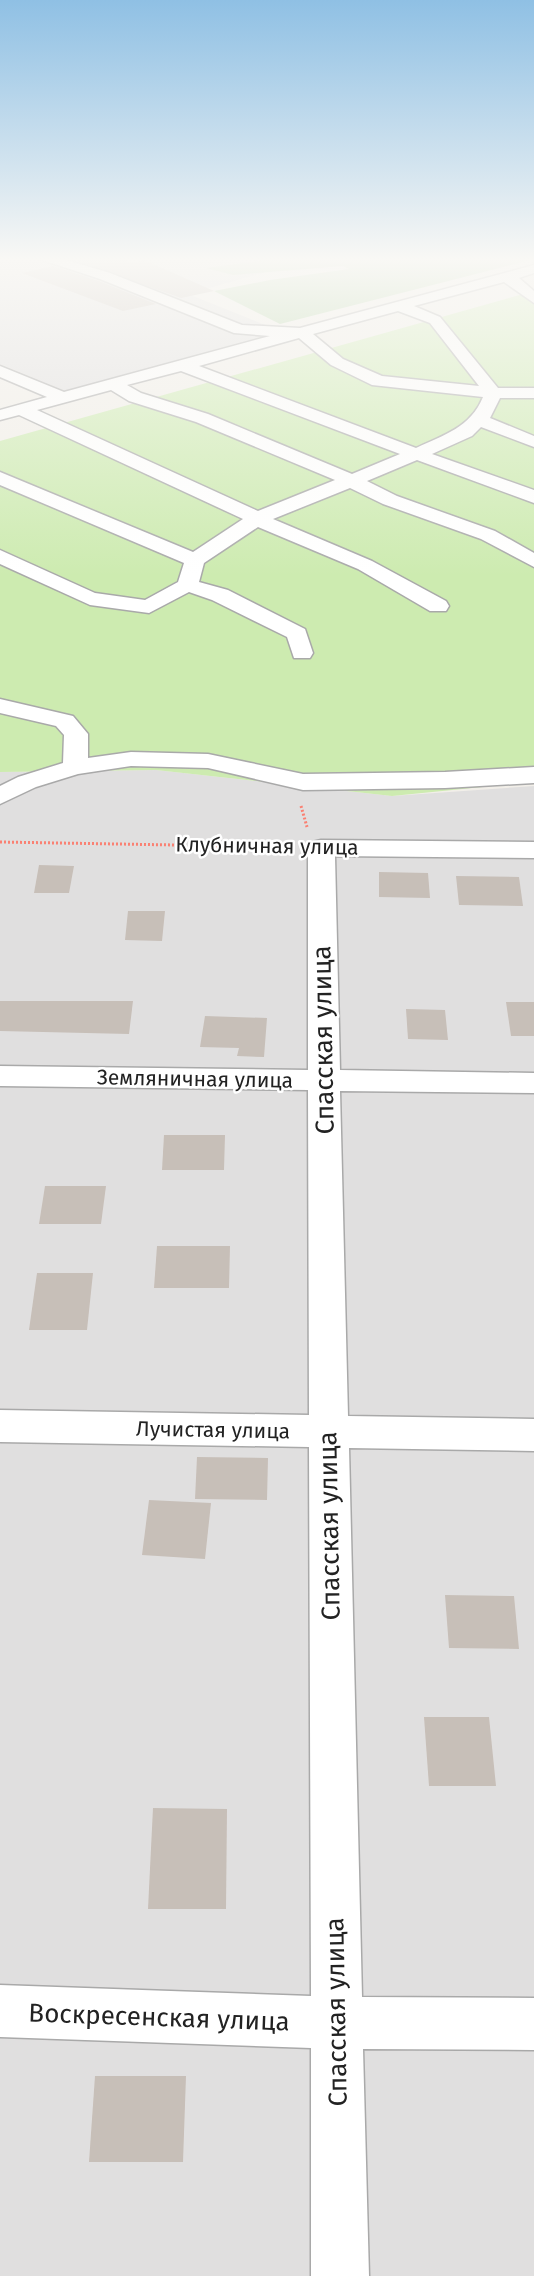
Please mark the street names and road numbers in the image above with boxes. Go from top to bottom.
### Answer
street label: Клубничная улица [175,831,359,861]
street label: Спасская улица [306,945,341,1135]
street label: Земляничная улица [97,1064,293,1094]
street label: Лучистая улица [136,1416,290,1444]
street label: Спасская улица [312,1431,347,1621]
street label: Спасская улица [319,1917,354,2107]
street label: Воскресенская улица [28,1997,290,2038]

